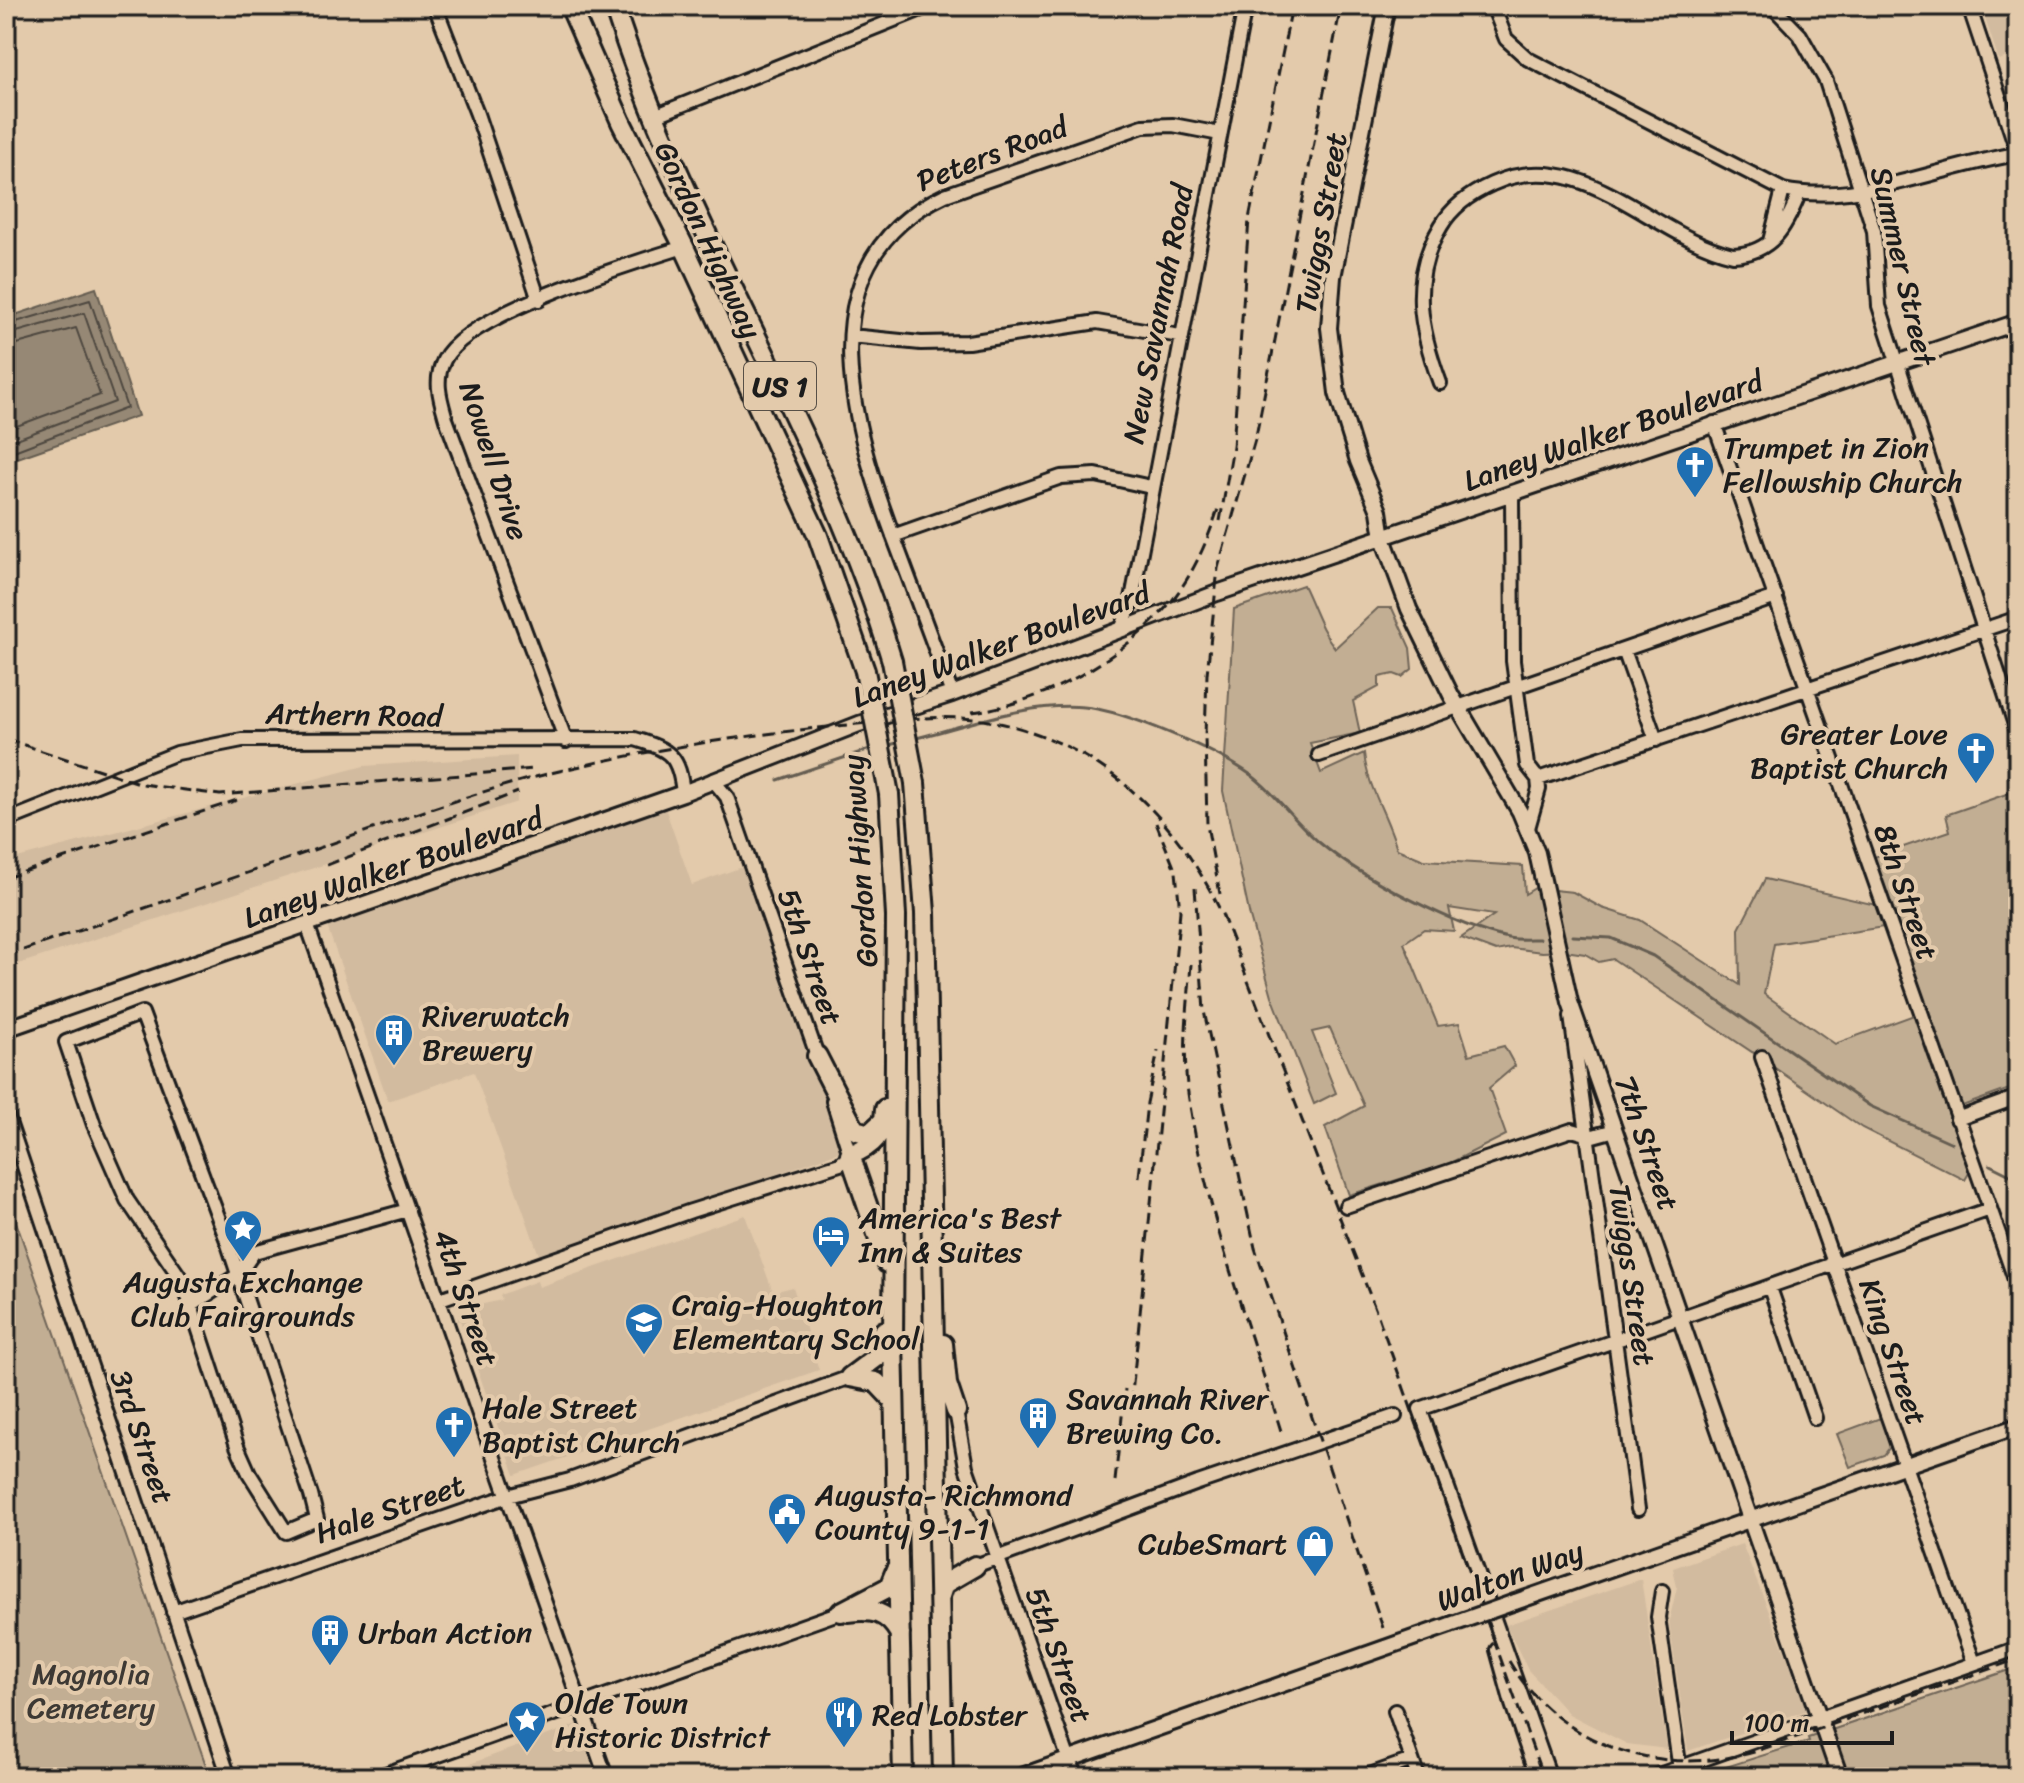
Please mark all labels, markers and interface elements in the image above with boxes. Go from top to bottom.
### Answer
street label: Peters Road [908,100,1078,208]
street label: Twiggs Street [1279,128,1363,318]
street label: Gordon Highway [638,132,778,348]
street label: Summer Street [1854,161,1953,373]
street label: New Savannah Road [1106,178,1210,448]
street label: Laney Walker Boulevard [1456,354,1772,508]
road number: US 1 [744,362,816,410]
street label: Nowell Drive [443,374,545,548]
place label: Trumpet in Zion Fellowship Church [1723,421,1963,509]
church icon: Trumpet in Zion Fellowship Church [1674,444,1716,499]
street label: Laney Walker Boulevard [844,565,1160,724]
street label: Arthern Road [264,686,445,744]
place label: Greater Love Baptist Church [1750,707,1948,795]
church icon: Greater Love Baptist Church [1955,730,1997,785]
street label: Gordon Highway [826,752,894,969]
street label: Laney Walker Boulevard [236,791,552,945]
street label: 8th Street [1857,816,1955,968]
street label: 5th Street [761,881,859,1033]
place label: Riverwatch Brewery [422,989,570,1077]
building icon: Riverwatch Brewery [373,1012,415,1067]
street label: 7th Street [1599,1068,1695,1218]
street label: Twiggs Street [1593,1181,1671,1369]
place label: America's Best Inn & Suites [858,1191,1063,1279]
place icon: Augusta Exchange Club Fairgrounds [222,1208,264,1263]
hotel icon: America's Best Inn & Suites [810,1214,852,1269]
street label: 4th Street [417,1222,515,1374]
place label: Augusta Exchange Club Fairgrounds [122,1255,363,1343]
street label: King Street [1843,1271,1943,1433]
place label: Craig-Houghton Elementary School [672,1278,920,1366]
school or university icon: Craig-Houghton Elementary School [623,1301,665,1356]
street label: 3rd Street [94,1362,190,1512]
place label: Savannah River Brewing Co. [1066,1372,1270,1460]
place label: Hale Street Baptist Church [482,1381,680,1469]
building icon: Savannah River Brewing Co. [1017,1395,1059,1450]
church icon: Hale Street Baptist Church [433,1404,475,1459]
street label: Hale Street [308,1458,472,1560]
place label: Augusta- Richmond County 9-1-1 [814,1468,1074,1556]
public building icon: Augusta- Richmond County 9-1-1 [766,1491,808,1546]
place label: CubeSmart [1138,1517,1287,1571]
shop icon: CubeSmart [1294,1523,1336,1578]
street label: Walton Way [1429,1524,1591,1628]
street label: 5th Street [1009,1579,1109,1731]
place label: Urban Action [358,1606,532,1660]
building icon: Urban Action [309,1612,351,1667]
park label: Magnolia Cemetery [27,1647,155,1735]
place label: Olde Town Historic District [555,1676,772,1764]
place label: Red Lobster [872,1688,1028,1742]
restaurant icon: Red Lobster [823,1694,865,1749]
scale bar [1732,1695,1892,1745]
place icon: Olde Town Historic District [506,1699,548,1754]
text: 100 m [1744,1702,1809,1744]

